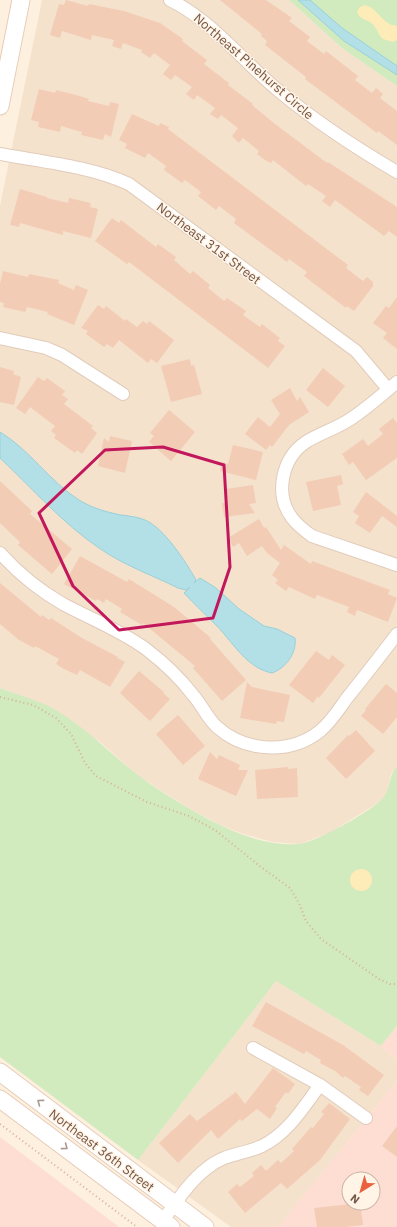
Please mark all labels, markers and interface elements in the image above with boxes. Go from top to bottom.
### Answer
street label: Northeast Pinehurst Circle [190,10,317,123]
street label: Northeast 31st Street [153,199,264,288]
one-way arrow [37,1100,44,1107]
street label: Northeast 36th Street [46,1105,158,1196]
one-way arrow [60,1142,67,1149]
north arrow [341,1171,381,1211]
text: N [348,1191,362,1207]

